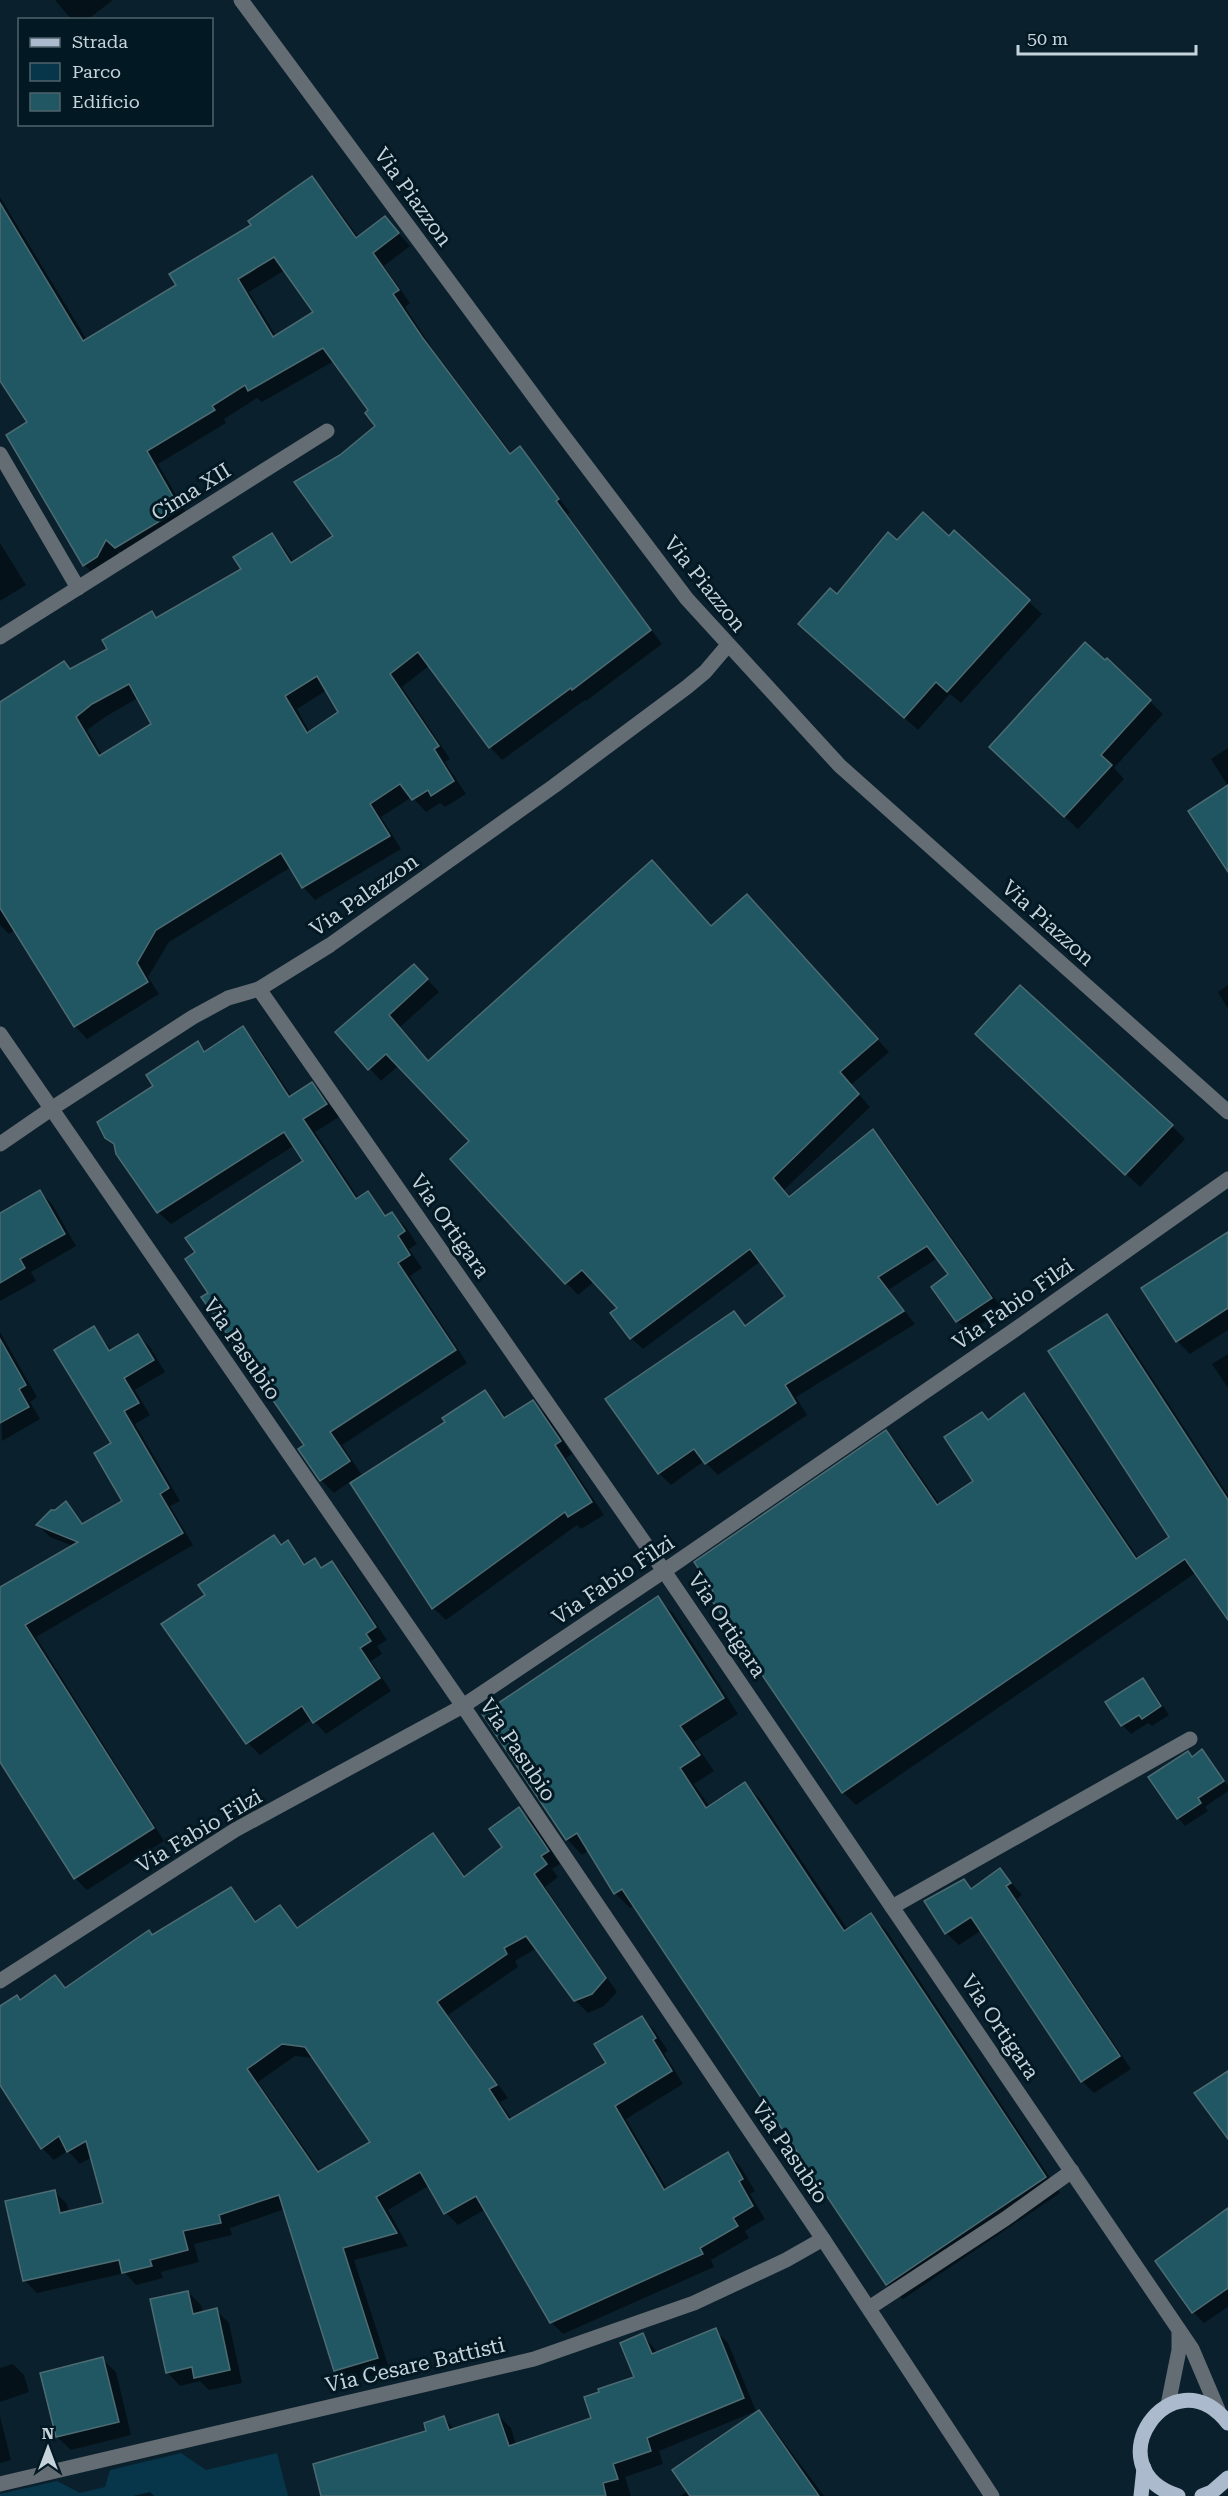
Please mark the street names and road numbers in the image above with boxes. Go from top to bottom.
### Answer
street label: Via Piazzon [369,143,457,251]
street label: Cima XII [147,458,235,526]
street label: Via Piazzon [659,531,751,637]
street label: Via Palazzon [305,849,423,941]
street label: Via Piazzon [997,875,1099,971]
street label: Via Ortigara [405,1170,495,1283]
street label: Via Fabio Filzi [948,1253,1078,1354]
street label: Via Pasubio [198,1294,286,1404]
street label: Via Fabio Filzi [548,1530,679,1630]
street label: Via Ortigara [683,1568,771,1682]
street label: Via Pasubio [475,1694,561,1806]
street label: Via Fabio Filzi [132,1784,266,1878]
street label: Via Ortigara [956,1970,1044,2084]
street label: Via Pasubio [747,2096,833,2208]
street label: Via Cesare Battisti [323,2333,507,2397]

